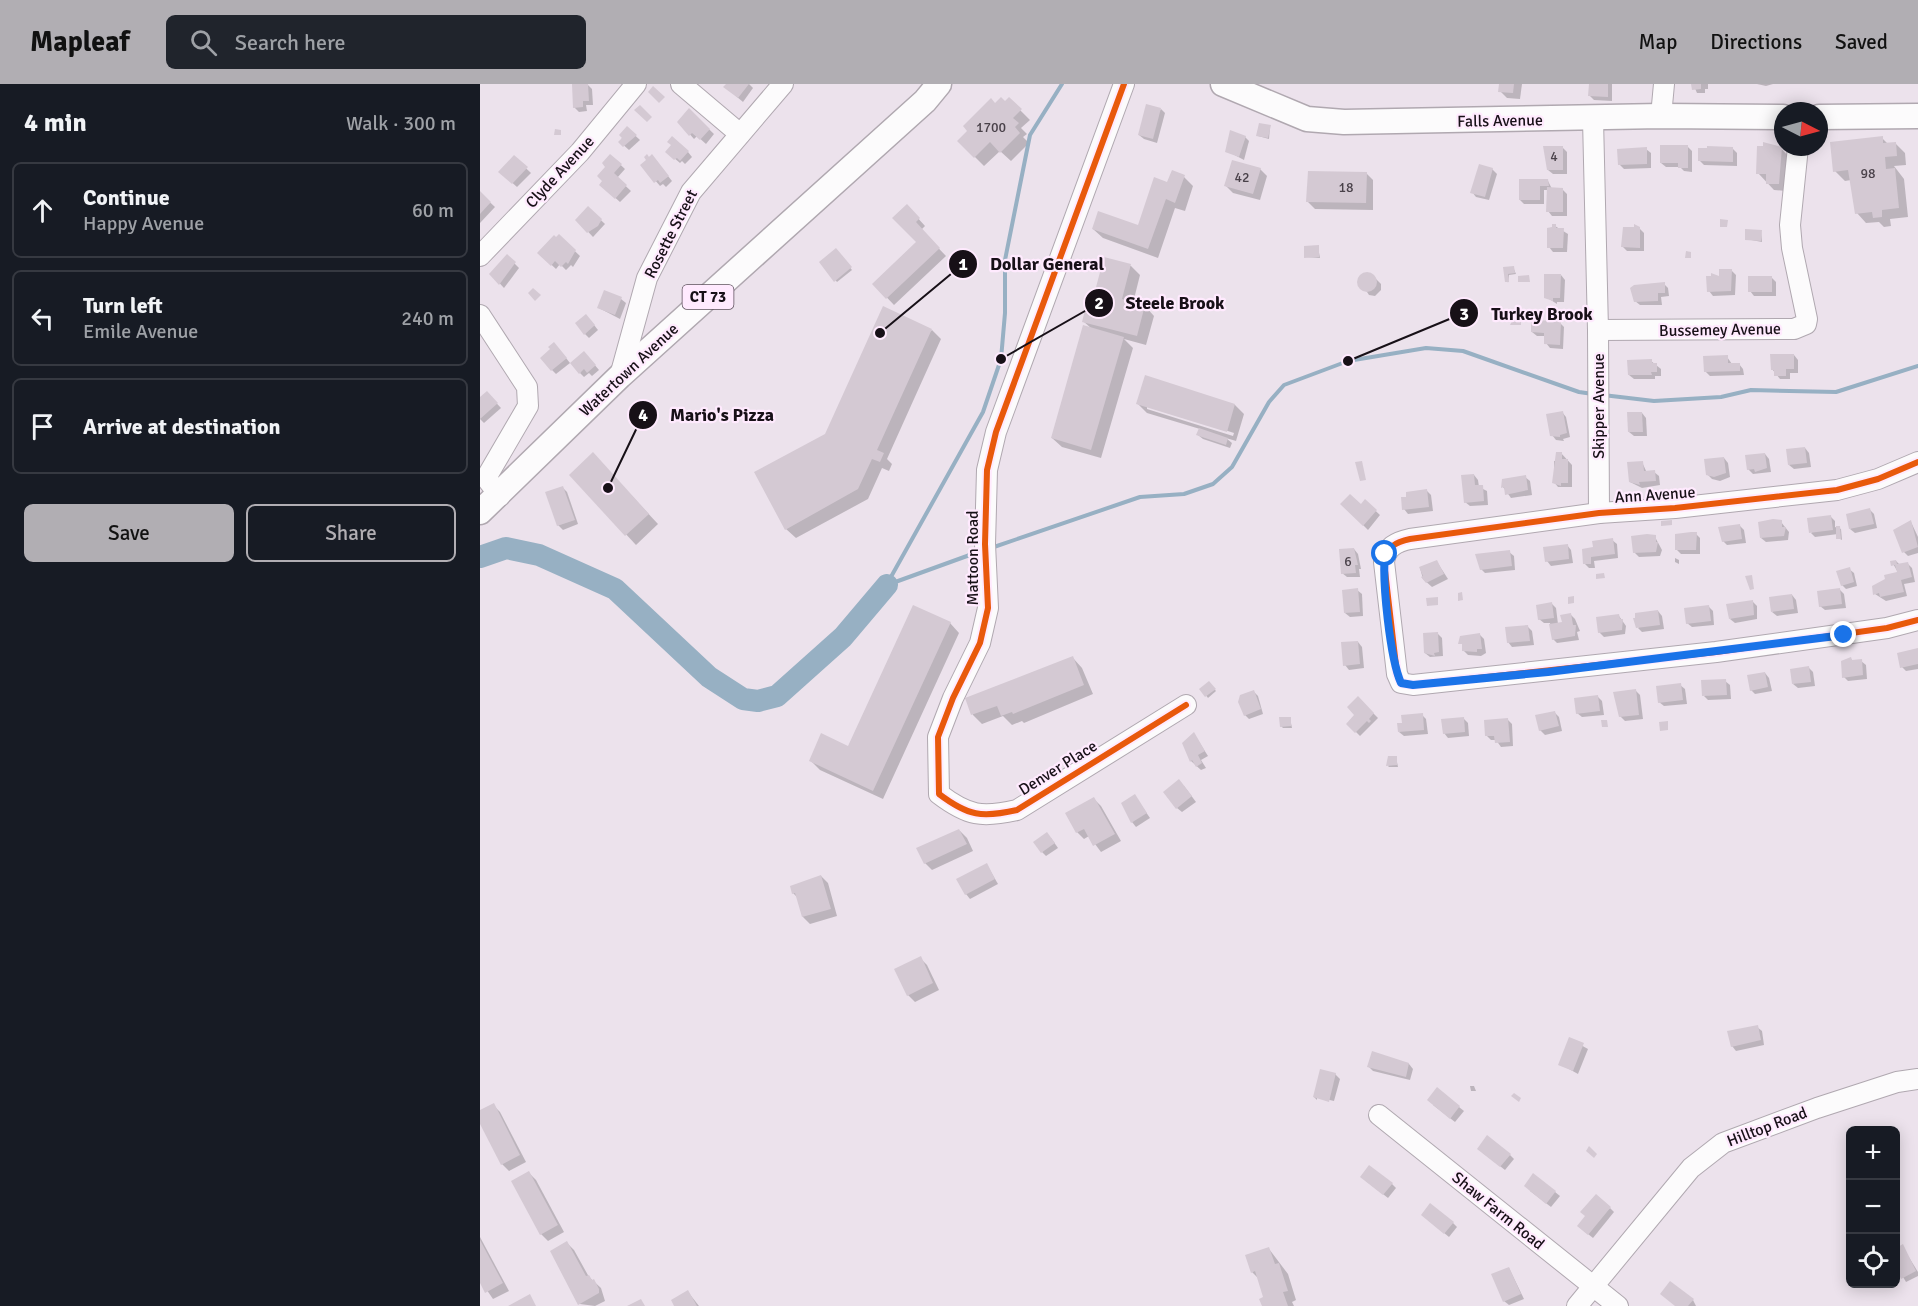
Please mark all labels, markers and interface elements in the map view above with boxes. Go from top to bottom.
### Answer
search box [166,15,586,69]
text: Mapleaf [30,25,130,59]
icon: search [187,26,220,59]
text: Search here [235,29,346,56]
text: Map [1639,29,1677,55]
text: Directions [1710,29,1802,55]
text: Saved [1835,29,1888,55]
north arrow [1774,102,1828,156]
text: 4 min [24,107,87,139]
street label: Falls Avenue [1457,110,1543,132]
text: Walk · 300 m [346,111,456,136]
house number: 1700 [976,119,1006,136]
street label: Clyde Avenue [521,132,599,212]
house number: 4 [1550,148,1558,165]
house number: 98 [1860,165,1876,182]
house number: 42 [1234,169,1250,186]
house number: 18 [1338,179,1354,196]
text: Continue [83,184,170,211]
street label: Rosette Street [640,186,702,282]
icon: ahead [26,194,59,227]
text: 60 m [412,198,454,223]
text: Happy Avenue [83,211,204,236]
callout: Dollar General [948,246,1117,282]
text: 1 [958,253,968,275]
text: Dollar General [990,253,1104,275]
road number: CT 73 [682,285,734,309]
callout: Steele Brook [1084,285,1237,321]
text: Turn left [83,292,163,319]
text: 2 [1094,292,1104,314]
text: Steele Brook [1126,292,1225,314]
callout: Turkey Brook [1449,295,1605,331]
icon: left [26,302,59,335]
text: 3 [1459,303,1469,325]
text: Turkey Brook [1491,303,1593,325]
text: 240 m [401,306,454,331]
text: Emile Avenue [83,319,198,344]
street label: Watertown Avenue [575,319,683,421]
street label: Bussemey Avenue [1659,319,1781,341]
street label: Skipper Avenue [1589,353,1609,459]
callout: Mario's Pizza [628,397,786,433]
text: 4 [638,404,648,426]
text: Mario's Pizza [670,404,774,426]
icon: arrive [26,410,59,443]
text: Arrive at destination [83,413,280,440]
street label: Ann Avenue [1614,482,1696,508]
button: Save [24,504,234,562]
button: Share [246,504,456,562]
street label: Mattoon Road [963,510,983,606]
route start [1371,540,1397,566]
house number: 6 [1344,553,1352,570]
route end [1830,621,1856,647]
street label: Denver Place [1015,736,1101,800]
street label: Hilltop Road [1724,1103,1810,1151]
map controls [1846,1126,1900,1288]
button: + [1846,1126,1900,1180]
street label: Shaw Farm Road [1448,1168,1548,1254]
button: − [1846,1180,1900,1234]
button: locate [1846,1234,1900,1288]

